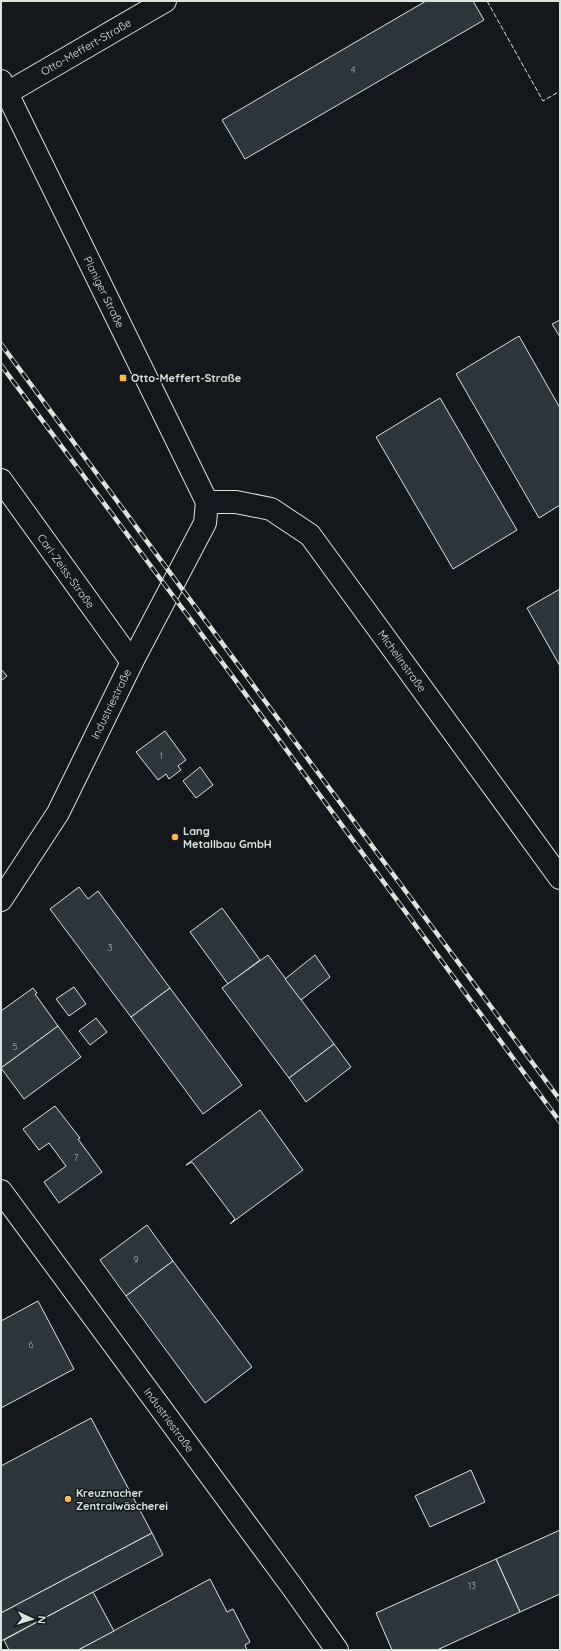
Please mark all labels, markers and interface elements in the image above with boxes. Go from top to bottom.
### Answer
street label: Otto-Meffert-Straße [38,15,134,79]
house number: 4 [351,64,356,75]
street label: Planiger Straße [81,254,127,330]
place label: Otto-Meffert-Straße [131,371,242,385]
marker: Otto-Meffert-Straße [118,373,128,383]
street label: Carl-Zeiss-Straße [34,531,98,611]
street label: Michelinstraße [375,627,429,695]
street label: Industriestraße [88,667,134,741]
house number: 1 [159,750,163,761]
place label: Lang Metallbau GmbH [183,824,272,851]
marker: Lang Metallbau GmbH [170,832,180,842]
house number: 3 [108,942,113,953]
house number: 5 [13,1041,18,1052]
house number: 7 [74,1152,79,1163]
house number: 9 [133,1254,139,1265]
house number: 6 [29,1339,34,1350]
street label: Industriestraße [141,1385,197,1455]
place label: Kreuznacher Zentralwäscherei [76,1486,168,1513]
marker: Kreuznacher Zentralwäscherei [63,1494,73,1504]
house number: 13 [468,1580,476,1591]
north arrow [12,1599,52,1639]
text: N [35,1615,49,1624]

